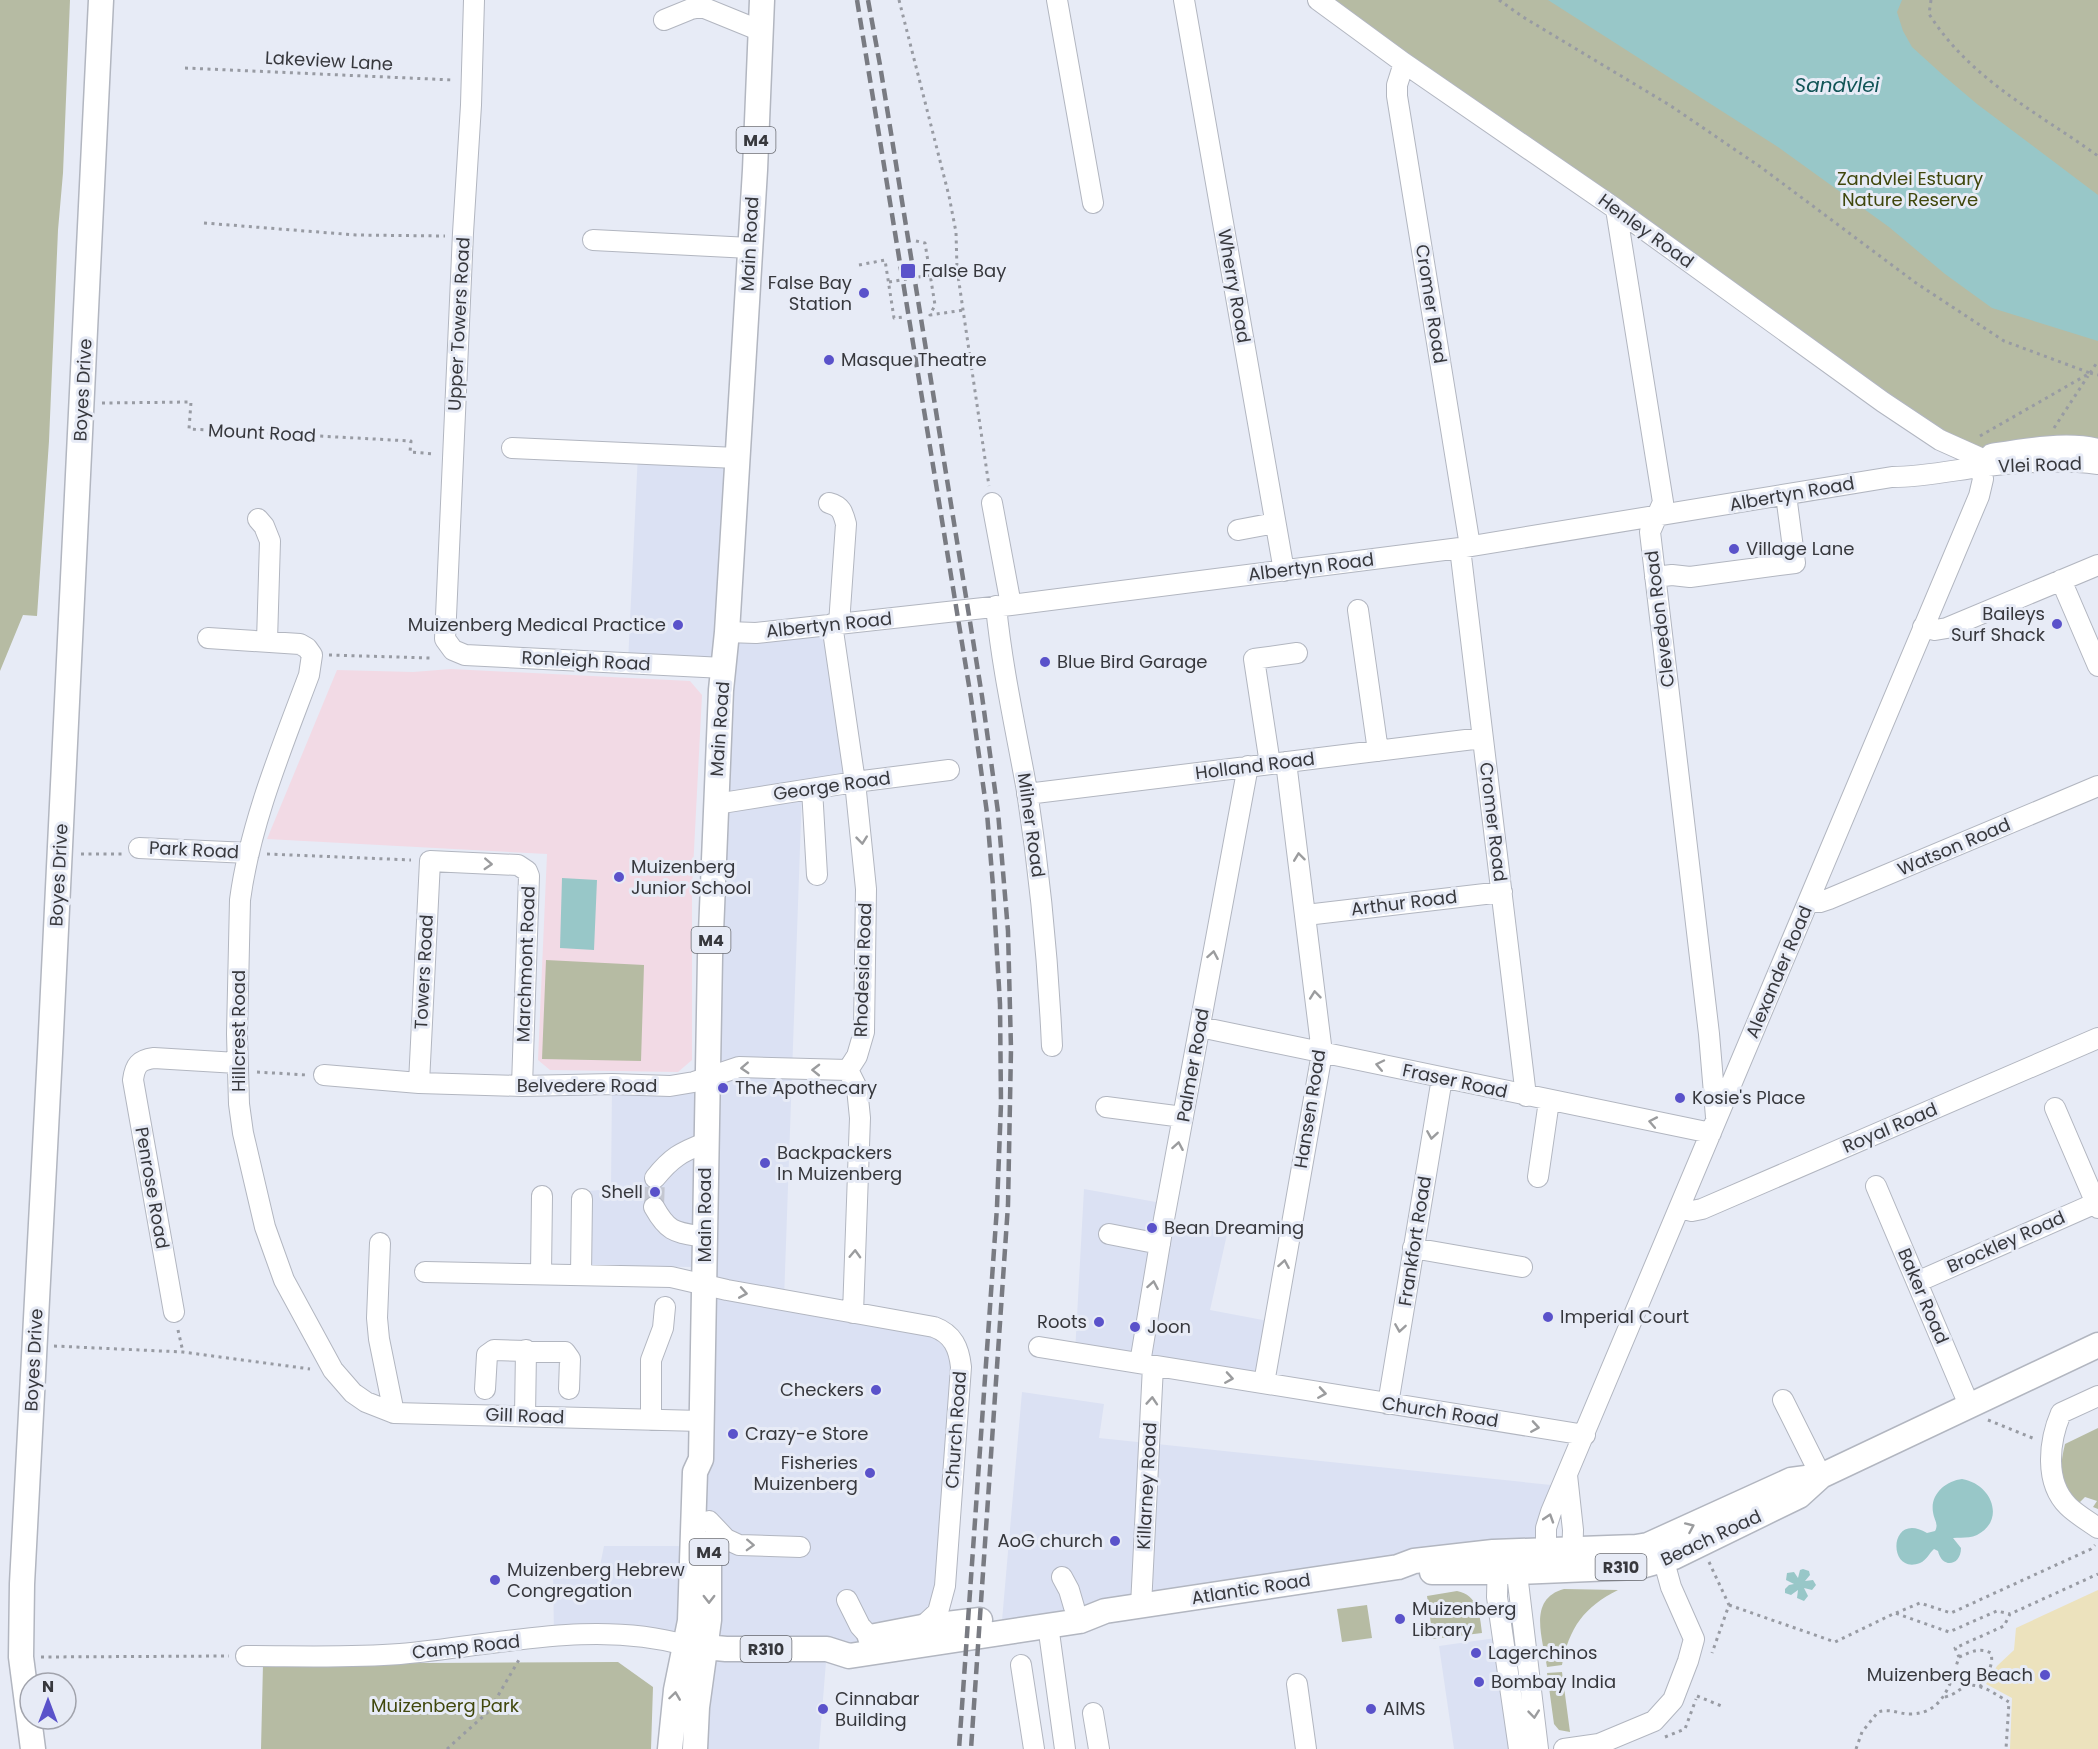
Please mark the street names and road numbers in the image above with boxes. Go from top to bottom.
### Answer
street label: Lakeview Lane [264,45,394,76]
road number: M4 [736,127,776,153]
street label: Henley Road [1593,187,1699,274]
street label: Main Road [735,196,764,292]
street label: Wherry Road [1212,227,1257,345]
street label: Upper Towers Road [441,236,476,412]
street label: Cromer Road [1410,243,1453,365]
street label: Boyes Drive [67,338,98,442]
street label: Mount Road [207,417,317,448]
street label: Vlei Road [1998,451,2082,478]
street label: Albertyn Road [1727,470,1856,517]
street label: Albertyn Road [1247,546,1375,587]
street label: Clevedon Road [1639,549,1680,689]
street label: Albertyn Road [765,605,893,644]
street label: Ronleigh Road [521,645,651,676]
street label: Main Road [704,681,735,777]
street label: Holland Road [1194,746,1316,785]
street label: Cromer Road [1474,761,1513,883]
street label: George Road [772,765,892,806]
street label: Milner Road [1012,771,1051,879]
street label: Watson Road [1894,812,2014,882]
street label: Boyes Drive [43,823,74,927]
street label: Park Road [148,835,240,864]
street label: Arthur Road [1349,884,1458,921]
street label: Marchmont Road [510,885,541,1043]
street label: Rhodesia Road [848,902,877,1038]
street label: Alexander Road [1739,902,1818,1042]
street label: Towers Road [408,914,439,1030]
road number: M4 [692,927,730,953]
street label: Hillcrest Road [226,970,251,1092]
street label: Palmer Road [1170,1006,1215,1124]
street label: Hansen Road [1288,1048,1331,1170]
street label: Fraser Road [1400,1057,1510,1104]
street label: Belvedere Road [517,1073,657,1098]
street label: Royal Road [1839,1096,1941,1159]
street label: Penrose Road [129,1125,176,1251]
street label: Main Road [692,1167,717,1263]
street label: Frankfort Road [1392,1174,1437,1308]
street label: Brockley Road [1943,1204,2069,1279]
street label: Baker Road [1892,1244,1955,1348]
street label: Boyes Drive [18,1308,49,1412]
street label: Church Road [939,1370,972,1490]
street label: Church Road [1380,1390,1500,1433]
street label: Gill Road [485,1402,565,1429]
street label: Killarney Road [1131,1422,1162,1550]
street label: Beach Road [1656,1503,1765,1572]
road number: M4 [690,1539,728,1565]
road number: R310 [1596,1554,1646,1580]
street label: Atlantic Road [1190,1567,1312,1610]
street label: Camp Road [411,1628,521,1665]
road number: R310 [740,1636,792,1662]

